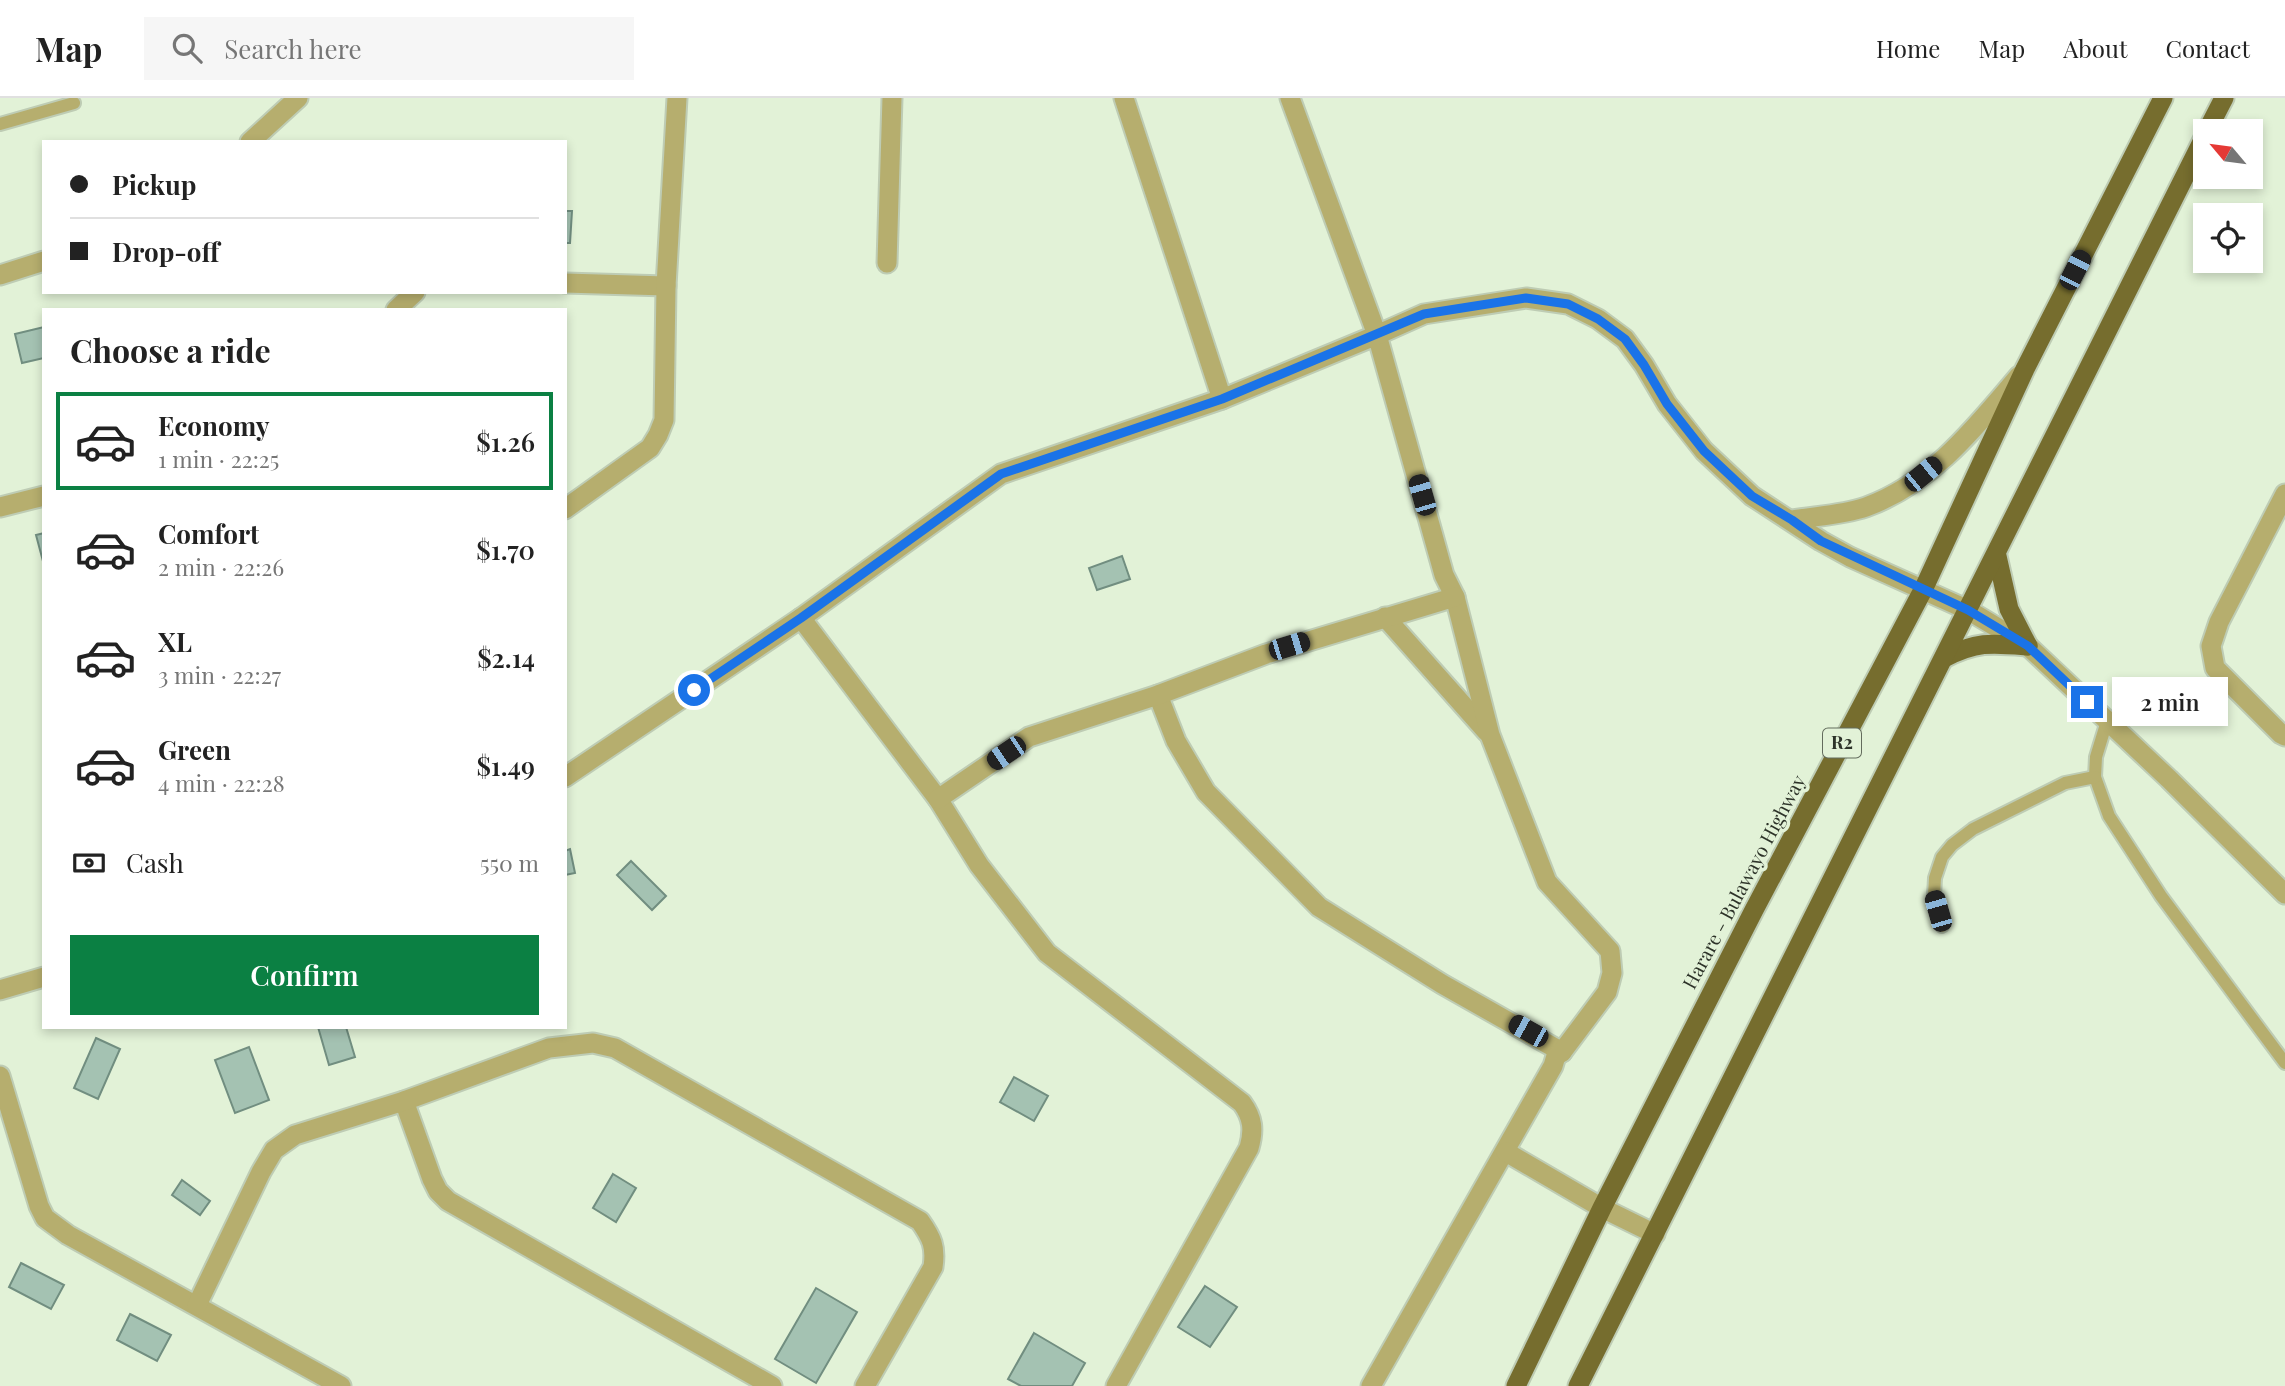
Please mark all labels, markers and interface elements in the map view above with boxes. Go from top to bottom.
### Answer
search box [144,17,634,80]
text: Map [35,26,102,70]
icon: search [168,29,206,67]
text: Search here [224,31,362,66]
text: Home [1876,32,1940,64]
text: Map [1978,32,2025,64]
text: About [2063,32,2127,64]
text: Contact [2165,32,2250,64]
north arrow [2193,119,2263,189]
map controls [2193,119,2263,273]
text: Pickup [112,167,196,202]
button: locate [2193,203,2263,273]
text: Drop-off [112,234,219,269]
car [2057,247,2094,293]
text: Choose a ride [70,328,271,371]
text: Economy [158,408,269,443]
icon: car [74,410,137,473]
text: $1.26 [476,424,535,459]
text: 1 min · 22:25 [158,443,279,474]
car [1901,453,1946,495]
car [1407,472,1438,518]
text: Comfort [158,516,259,551]
icon: car [74,518,137,581]
text: $1.70 [476,532,535,567]
text: 2 min · 22:26 [158,551,284,582]
text: XL [158,624,192,659]
icon: car [74,626,137,689]
car [1266,630,1313,662]
text: $2.14 [477,640,535,675]
text: 3 min · 22:27 [158,659,281,690]
route start [678,674,710,706]
callout: 2 min [2112,678,2227,726]
route end [2071,686,2103,718]
text: 2 min [2141,686,2199,717]
road number: R2 [1823,728,1861,758]
text: Green [158,732,231,767]
car [983,733,1030,773]
icon: car [74,734,137,797]
text: $1.49 [476,748,535,783]
text: 4 min · 22:28 [158,767,285,798]
street label: Harare - Bulawayo Highway [1676,770,1811,993]
icon: cash [70,844,108,882]
text: Cash [126,845,184,880]
text: 550 m [480,847,539,878]
car [1923,888,1954,934]
button: Confirm [70,935,539,1015]
car [1505,1012,1552,1050]

